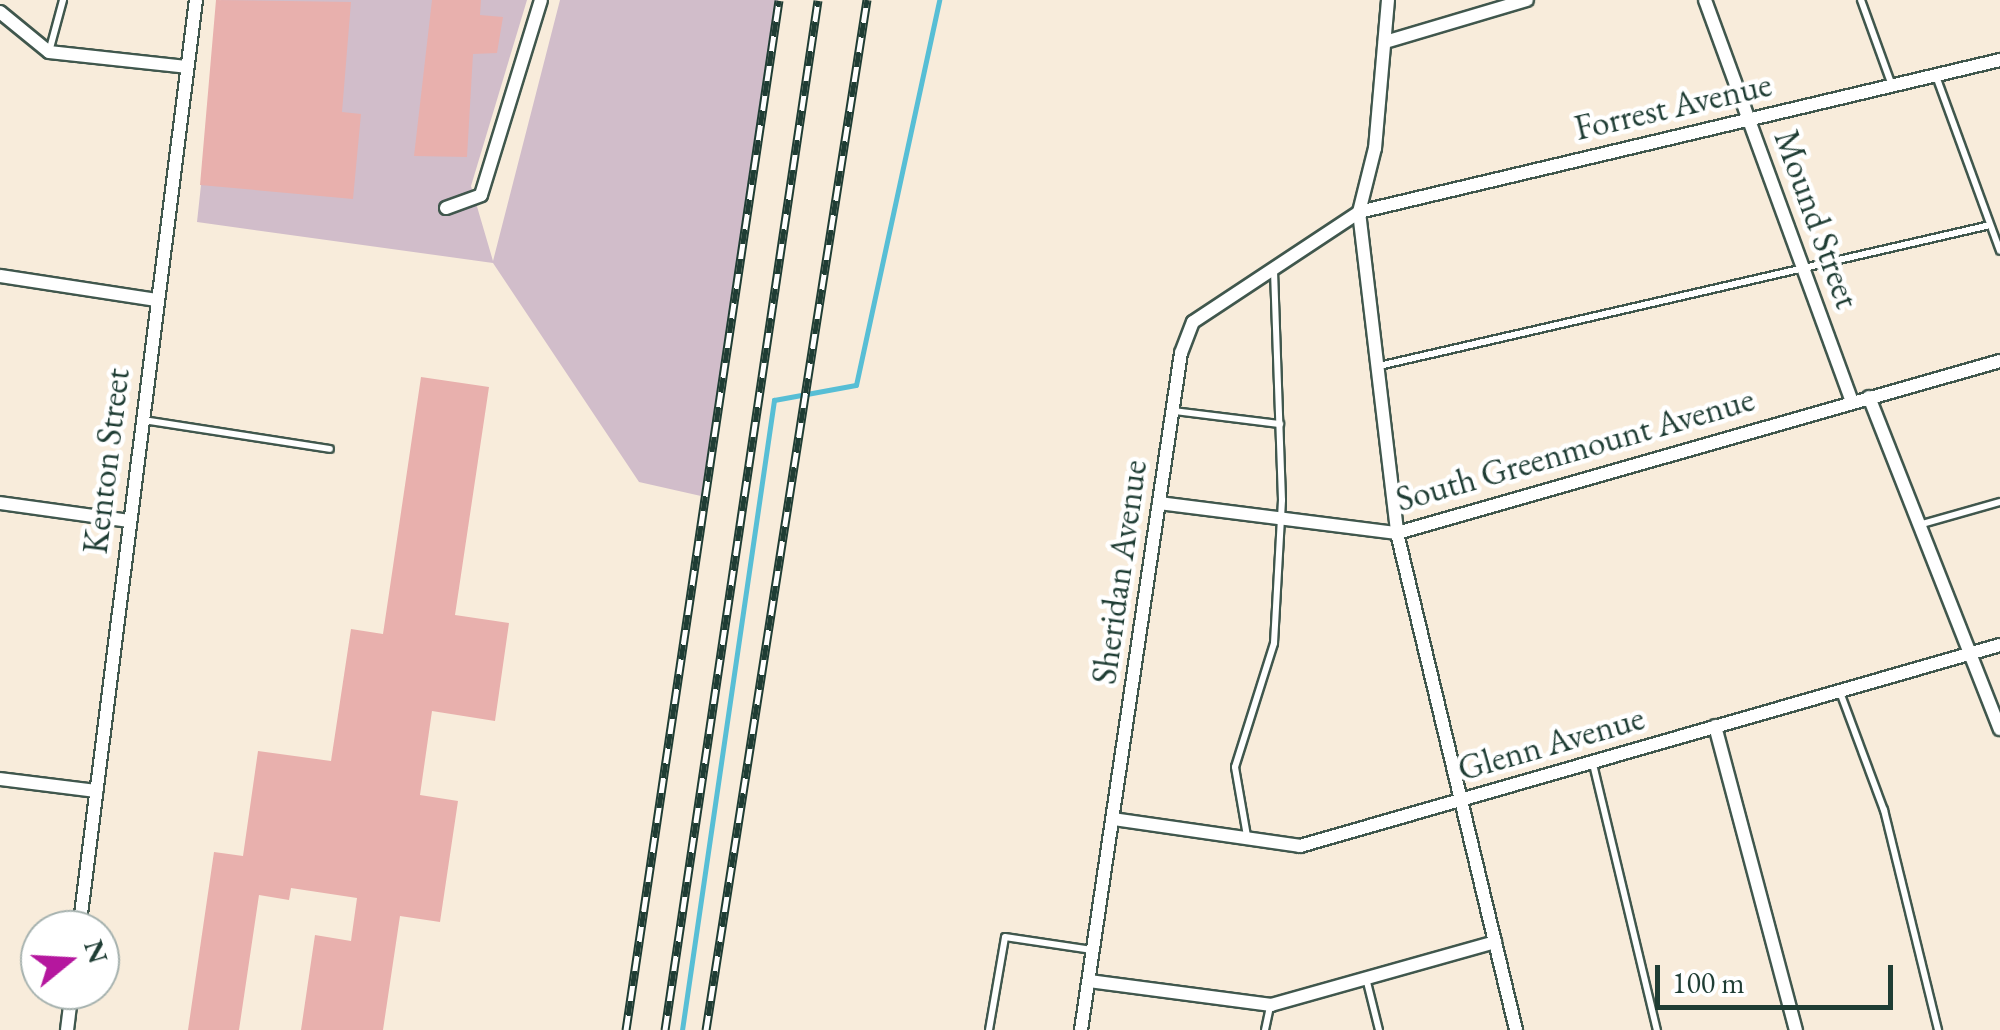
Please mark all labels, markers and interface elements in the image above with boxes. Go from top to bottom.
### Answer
street label: Forrest Avenue [1570,63,1776,149]
street label: Mound Street [1765,124,1869,314]
street label: Kenton Street [74,366,138,556]
street label: South Greenmount Avenue [1391,378,1759,520]
street label: Sheridan Avenue [1082,457,1156,687]
street label: Glenn Avenue [1453,696,1649,790]
north arrow [20,910,120,1010]
text: N [76,935,117,968]
scale bar [1660,945,1898,1007]
text: 100 m [1672,963,1745,1002]

